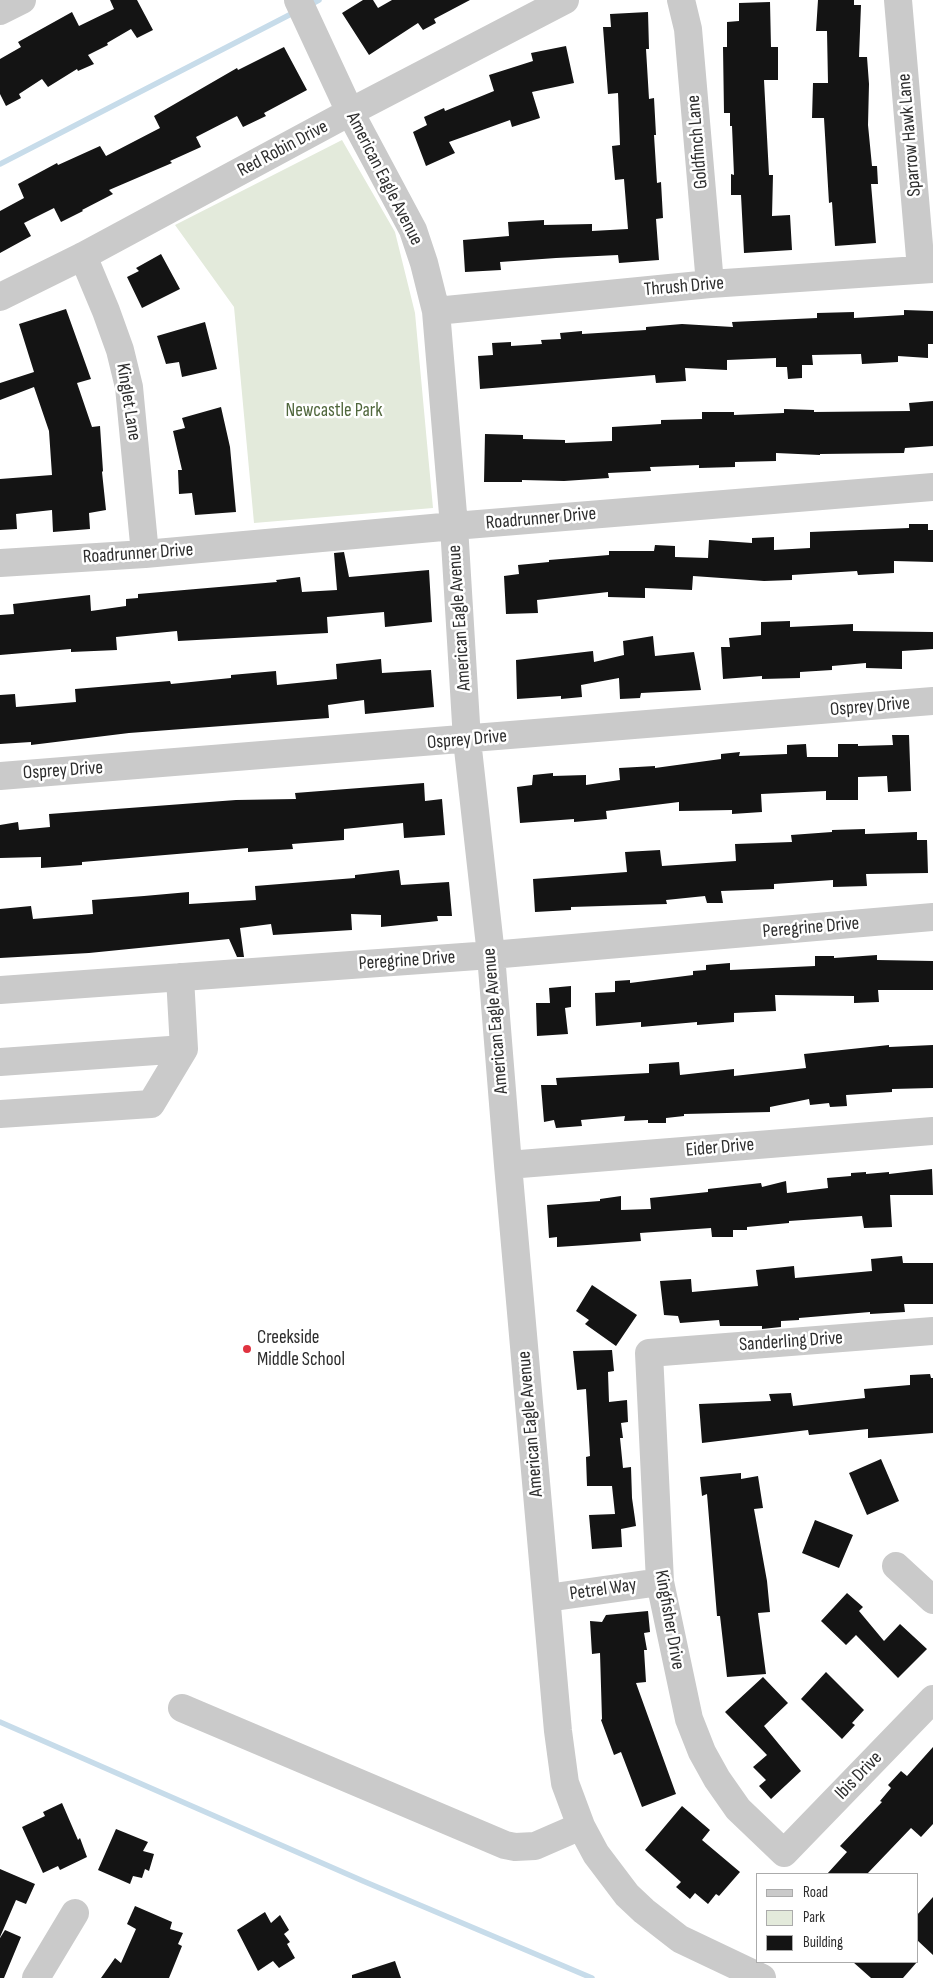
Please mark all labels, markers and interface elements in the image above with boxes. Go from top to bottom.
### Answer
street label: Sparrow Hawk Lane [893,73,927,197]
street label: Goldfinch Lane [683,94,713,190]
street label: American Eagle Avenue [341,109,427,249]
street label: Red Robin Drive [234,116,332,182]
street label: Thrush Drive [643,272,725,302]
street label: Kinglet Lane [111,362,145,442]
park label: Newcastle Park [285,400,383,422]
street label: Roadrunner Drive [485,503,597,535]
street label: Roadrunner Drive [82,539,194,569]
street label: American Eagle Avenue [444,544,476,692]
street label: Osprey Drive [829,692,911,722]
street label: Osprey Drive [426,725,508,755]
street label: Osprey Drive [22,757,104,785]
street label: Peregrine Drive [762,912,860,944]
street label: Peregrine Drive [358,946,456,976]
street label: American Eagle Avenue [478,947,514,1095]
street label: Eider Drive [685,1134,755,1162]
place label: Creekside Middle School [257,1327,345,1371]
street label: Sanderling Drive [738,1327,844,1357]
marker: Creekside Middle School [241,1343,253,1355]
street label: American Eagle Avenue [513,1350,549,1498]
street label: Kingfisher Drive [649,1569,689,1671]
street label: Petrel Way [568,1574,638,1606]
street label: Ibis Drive [831,1747,887,1805]
legend [756,1873,918,1963]
text: Road [803,1883,828,1902]
text: Park [803,1908,825,1927]
text: Building [803,1933,843,1952]

